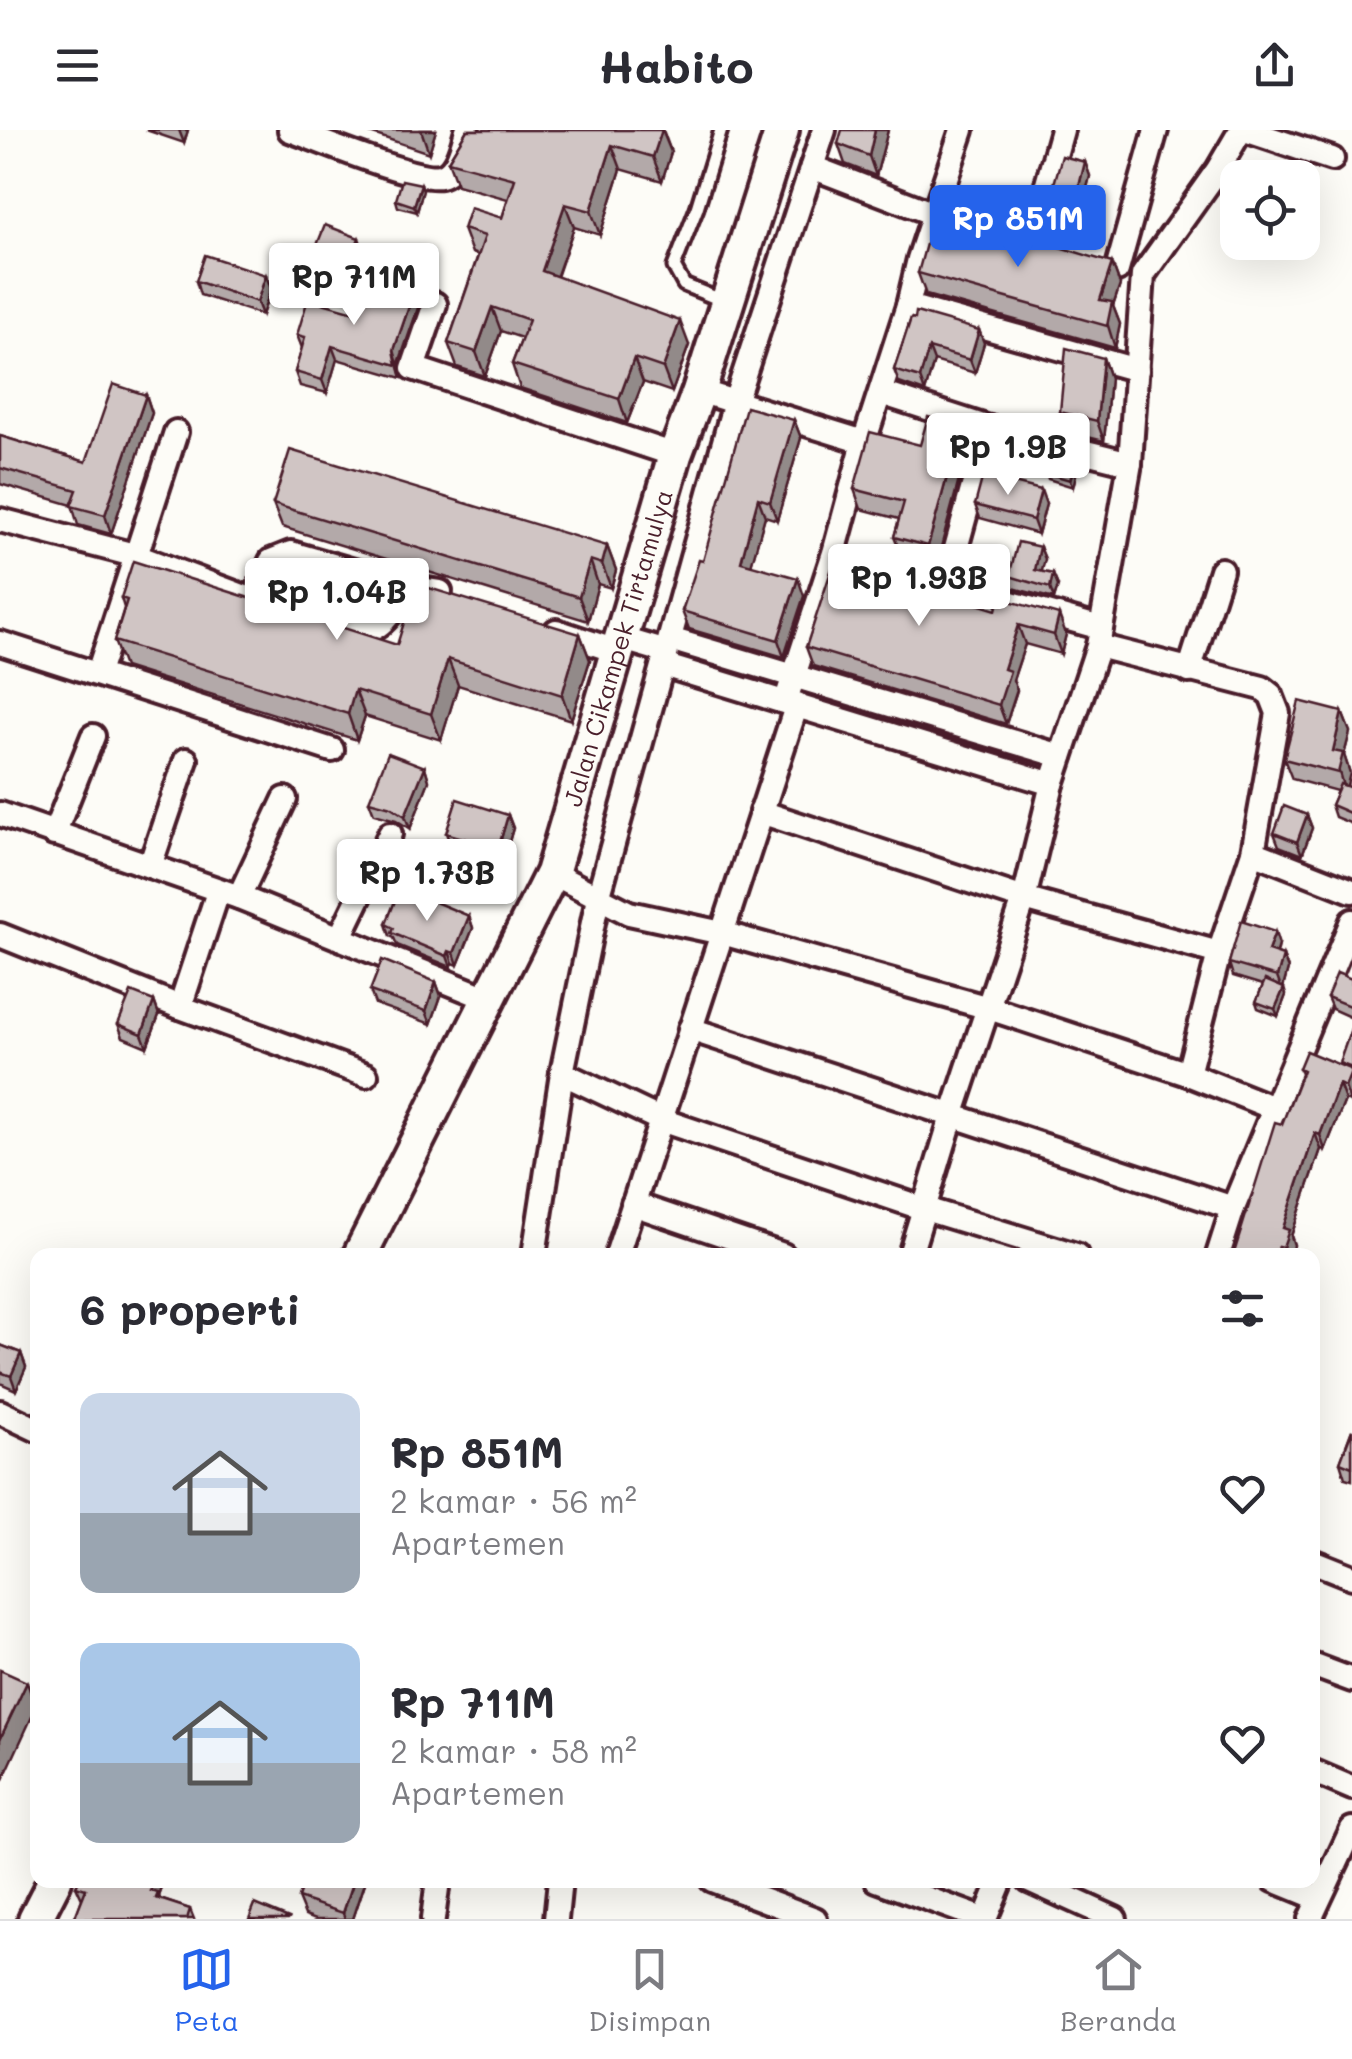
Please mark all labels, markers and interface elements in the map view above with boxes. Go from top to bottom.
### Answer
text: Habito [599,36,753,94]
icon: menu [50,38,105,93]
icon: share [1247,38,1302,93]
map controls [1220,160,1320,260]
button: locate [1220,160,1320,260]
pin: Rp 851M [926,185,1110,270]
text: Rp 851M [952,196,1084,238]
pin: Rp 711M [262,243,446,328]
text: Rp 711M [291,254,417,296]
pin: Rp 1.9B [916,413,1100,498]
text: Rp 1.9B [949,424,1067,466]
street label: Jalan Cikampek Tirtamulya [555,486,679,810]
pin: Rp 1.93B [816,544,1022,629]
text: Rp 1.93B [850,555,988,597]
pin: Rp 1.04B [234,558,440,643]
text: Rp 1.04B [267,569,407,611]
pin: Rp 1.73B [324,839,530,924]
text: Rp 1.73B [359,850,495,892]
text: 6 properti [80,1281,301,1336]
icon: filters [1215,1281,1270,1336]
text: Rp 851M [390,1424,564,1479]
icon: home [160,1433,280,1553]
icon: heart [1215,1466,1270,1521]
text: 2 kamar · 56 m² [390,1479,637,1521]
text: Apartemen [390,1521,565,1563]
text: Rp 711M [390,1674,555,1729]
icon: home [160,1683,280,1803]
icon: heart [1215,1716,1270,1771]
text: 2 kamar · 58 m² [390,1729,637,1771]
text: Apartemen [390,1771,565,1813]
tab: Peta [175,1942,239,2038]
tab: Disimpan [588,1942,711,2038]
tab: Beranda [1060,1942,1177,2038]

